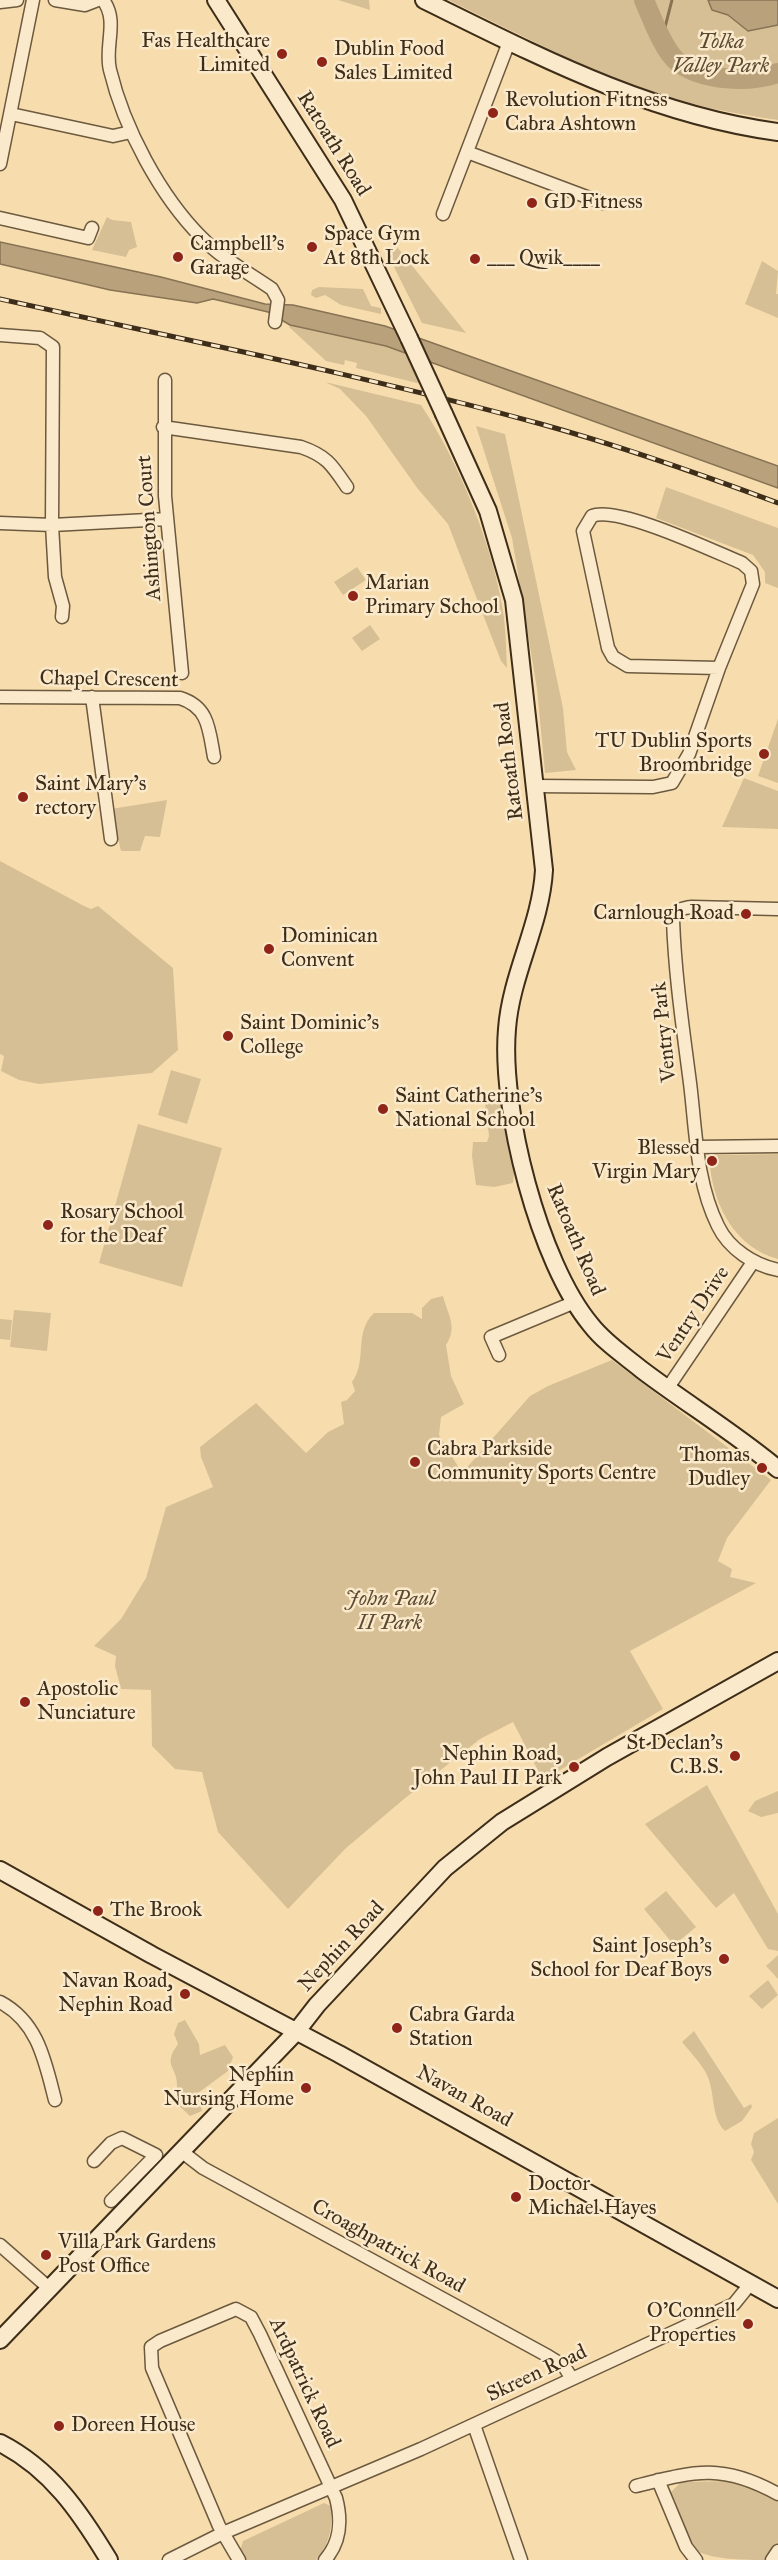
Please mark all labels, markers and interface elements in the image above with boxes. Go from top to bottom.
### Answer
place label: Fas Healthcare Limited [141,29,270,79]
park label: Tolka Valley Park [673,30,769,80]
place label: Dublin Food Sales Limited [334,37,453,87]
marker: Fas Healthcare Limited [275,47,289,61]
marker: Dublin Food Sales Limited [315,55,329,69]
street label: Ratoath Road [291,87,375,201]
place label: Revolution Fitness Cabra Ashtown [505,88,668,138]
marker: Revolution Fitness Cabra Ashtown [486,106,500,120]
place label: GD Fitness [544,190,643,216]
marker: GD Fitness [525,196,539,210]
place label: Space Gym At 8th Lock [324,222,430,272]
place label: Campbell's Garage [190,232,284,282]
marker: Space Gym At 8th Lock [305,240,319,254]
place label: ___ Qwik____ [487,246,600,272]
marker: Campbell's Garage [171,250,185,264]
marker: ___ Qwik____ [468,252,482,266]
street label: Ashington Court [132,454,168,602]
place label: Marian Primary School [365,571,499,621]
marker: Marian Primary School [346,589,360,603]
street label: Chapel Crescent [39,666,179,694]
street label: Ratoath Road [490,700,530,822]
place label: TU Dublin Sports Broombridge [595,729,752,779]
marker: TU Dublin Sports Broombridge [757,747,771,761]
place label: Saint Mary's rectory [35,772,146,822]
marker: Saint Mary's rectory [16,790,30,804]
place label: Carnlough Road [593,901,734,927]
marker: Carnlough Road [739,907,753,921]
place label: Dominican Convent [281,924,378,974]
marker: Dominican Convent [262,942,276,956]
street label: Ventry Park [647,981,683,1083]
place label: Saint Dominic's College [240,1011,379,1061]
marker: Saint Dominic's College [221,1029,235,1043]
place label: Saint Catherine's National School [395,1084,542,1134]
marker: Saint Catherine's National School [376,1102,390,1116]
place label: Blessed Virgin Mary [592,1136,700,1186]
marker: Blessed Virgin Mary [705,1154,719,1168]
street label: Ratoath Road [540,1180,610,1300]
place label: Rosary School for the Deaf [60,1200,184,1250]
marker: Rosary School for the Deaf [41,1218,55,1232]
street label: Ventry Drive [652,1262,736,1368]
place label: Cabra Parkside Community Sports Centre [427,1437,656,1487]
place label: Thomas Dudley [679,1443,750,1493]
marker: Cabra Parkside Community Sports Centre [408,1455,422,1469]
marker: Thomas Dudley [755,1461,769,1475]
park label: John Paul II Park [345,1587,435,1637]
place label: Apostolic Nunciature [37,1677,136,1727]
marker: Apostolic Nunciature [18,1695,32,1709]
place label: St Declan's C.B.S. [626,1731,723,1781]
place label: Nephin Road, John Paul II Park [413,1742,562,1792]
marker: St Declan's C.B.S. [728,1749,742,1763]
marker: Nephin Road, John Paul II Park [567,1760,581,1774]
street label: Nephin Road [294,1896,390,1998]
place label: The Brook [110,1898,202,1924]
marker: The Brook [91,1904,105,1918]
place label: Saint Joseph's School for Deaf Boys [530,1934,712,1984]
marker: Saint Joseph's School for Deaf Boys [717,1952,731,1966]
place label: Navan Road, Nephin Road [58,1969,173,2019]
marker: Navan Road, Nephin Road [178,1987,192,2001]
place label: Cabra Garda Station [409,2003,515,2053]
marker: Cabra Garda Station [390,2021,404,2035]
street label: Navan Road [412,2060,516,2134]
place label: Nephin Nursing Home [163,2063,294,2113]
marker: Nephin Nursing Home [299,2081,313,2095]
place label: Doctor Michael Hayes [528,2172,656,2222]
marker: Doctor Michael Hayes [509,2190,523,2204]
street label: Croaghpatrick Road [307,2194,469,2300]
place label: Villa Park Gardens Post Office [58,2230,216,2280]
marker: Villa Park Gardens Post Office [39,2248,53,2262]
place label: O'Connell Properties [647,2299,736,2349]
street label: Ardpatrick Road [263,2314,345,2452]
marker: O'Connell Properties [741,2317,755,2331]
street label: Skreen Road [483,2340,591,2408]
place label: Doreen House [71,2413,196,2439]
marker: Doreen House [52,2419,66,2433]

